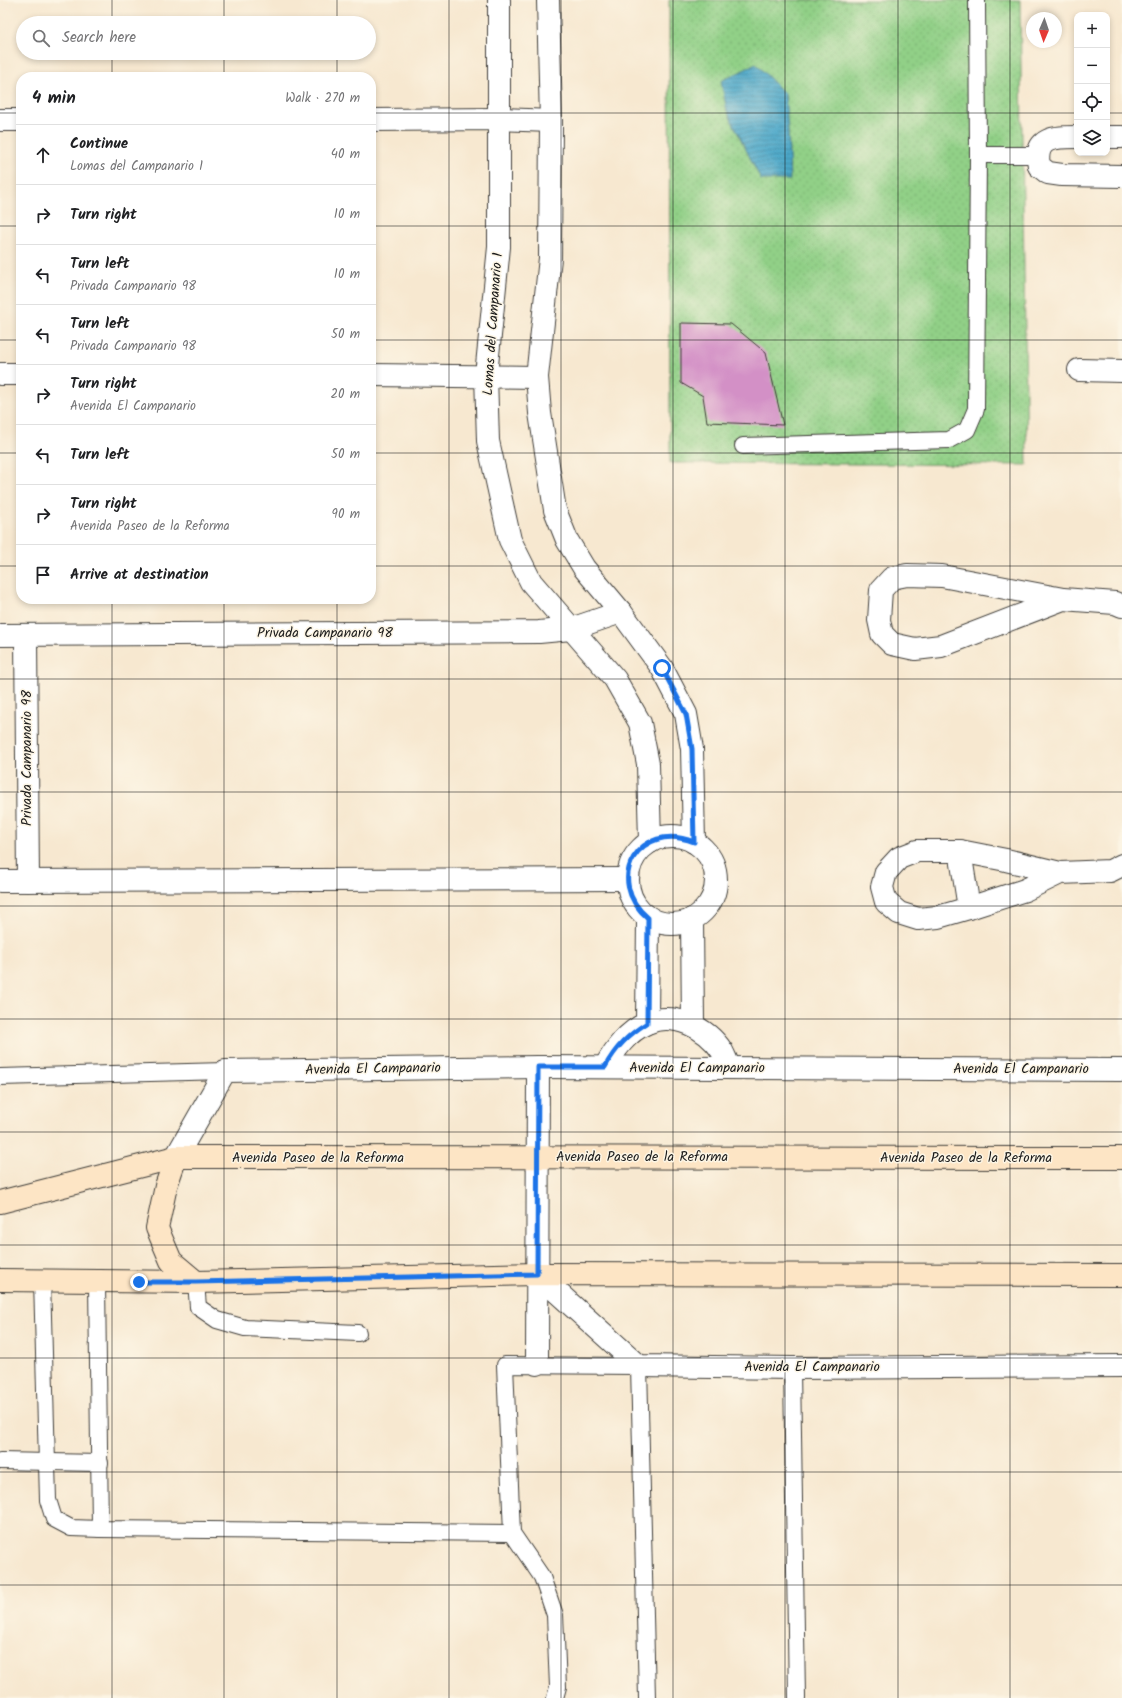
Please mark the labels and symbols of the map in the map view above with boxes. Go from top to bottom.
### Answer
north arrow [1026,12,1062,48]
street label: Lomas del Campanario 1 [477,252,509,396]
street label: Privada Campanario 98 [257,622,393,644]
route start [653,659,671,677]
street label: Privada Campanario 98 [16,690,38,826]
street label: Avenida El Campanario [305,1057,441,1081]
street label: Avenida El Campanario [629,1057,765,1079]
street label: Avenida El Campanario [953,1058,1089,1080]
street label: Avenida Paseo de la Reforma [556,1146,728,1168]
street label: Avenida Paseo de la Reforma [232,1147,404,1169]
street label: Avenida Paseo de la Reforma [880,1147,1052,1169]
route end [130,1273,148,1291]
street label: Avenida El Campanario [744,1356,880,1378]

